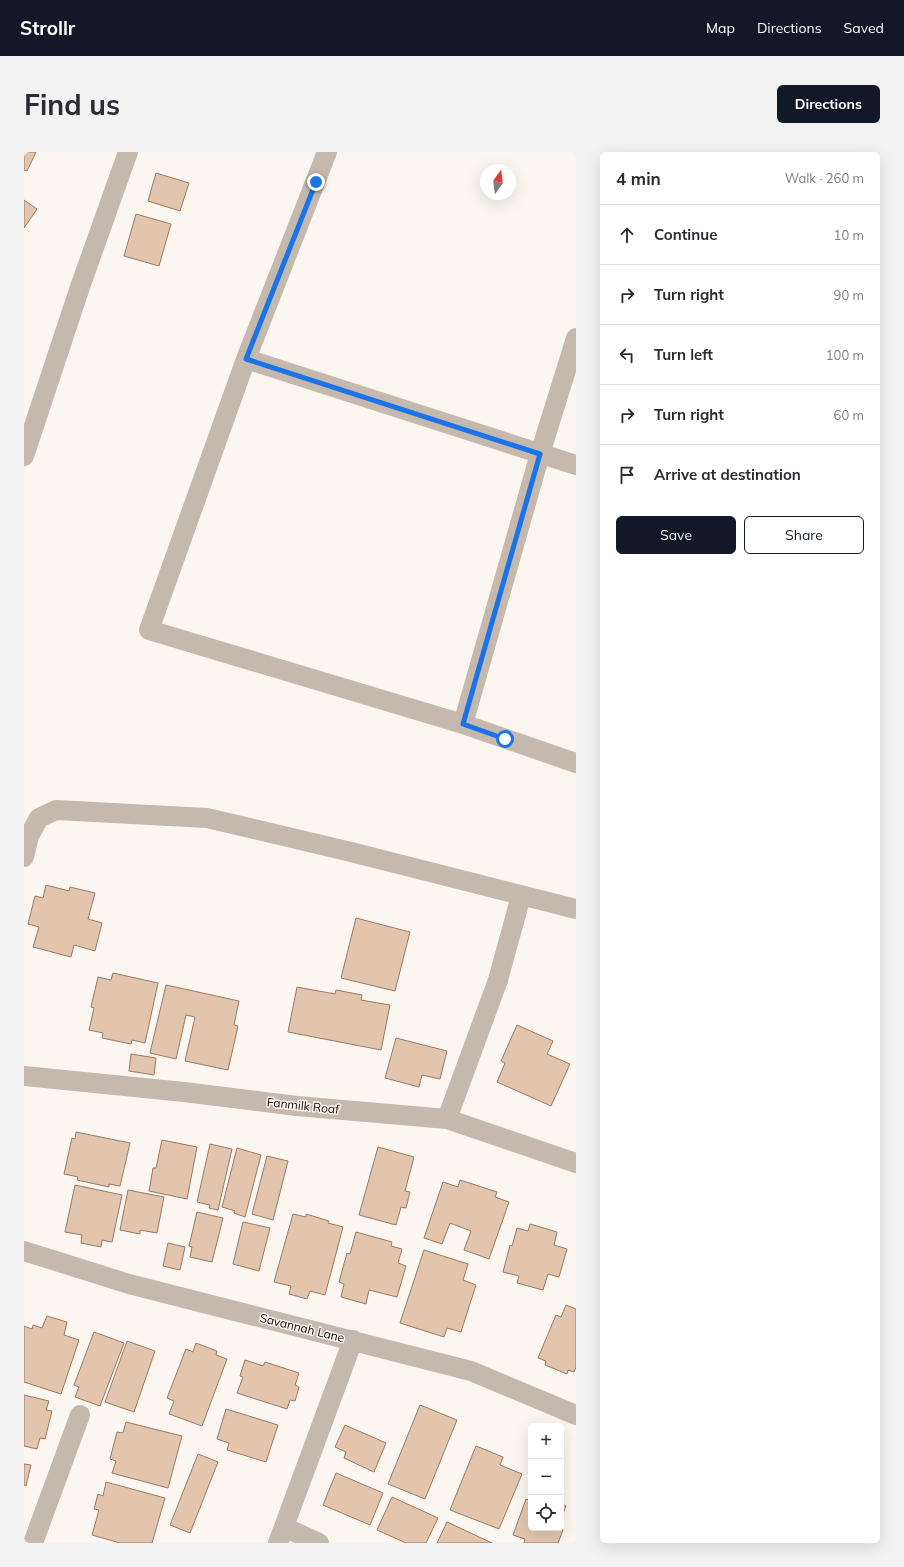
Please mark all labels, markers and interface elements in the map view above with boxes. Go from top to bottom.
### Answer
text: Strollr [20,16,75,40]
text: Map [706,19,735,37]
text: Directions [757,19,822,37]
text: Saved [844,19,884,37]
button: Directions [777,85,880,123]
text: Find us [24,87,120,122]
north arrow [480,164,516,200]
text: 4 min [616,168,661,189]
text: Walk · 260 m [785,170,864,186]
route end [307,173,325,191]
icon: ahead [616,224,638,246]
text: Continue [654,225,717,244]
text: 10 m [834,227,864,243]
icon: right [616,284,638,306]
text: Turn right [654,285,724,304]
text: 90 m [834,287,864,303]
icon: left [616,344,638,366]
text: Turn left [654,345,713,364]
text: 100 m [826,347,864,363]
icon: right [616,404,638,426]
text: Turn right [654,405,724,424]
text: 60 m [834,407,864,423]
icon: arrive [616,464,638,486]
text: Arrive at destination [654,465,801,484]
button: Save [616,516,736,554]
button: Share [744,516,864,554]
route start [496,730,514,748]
street label: Fanmilk Roaf [266,1094,341,1117]
street label: Savannah Lane [258,1310,346,1345]
map controls [528,1423,564,1531]
button: + [528,1423,564,1459]
button: − [528,1459,564,1495]
button: locate [528,1495,564,1531]

